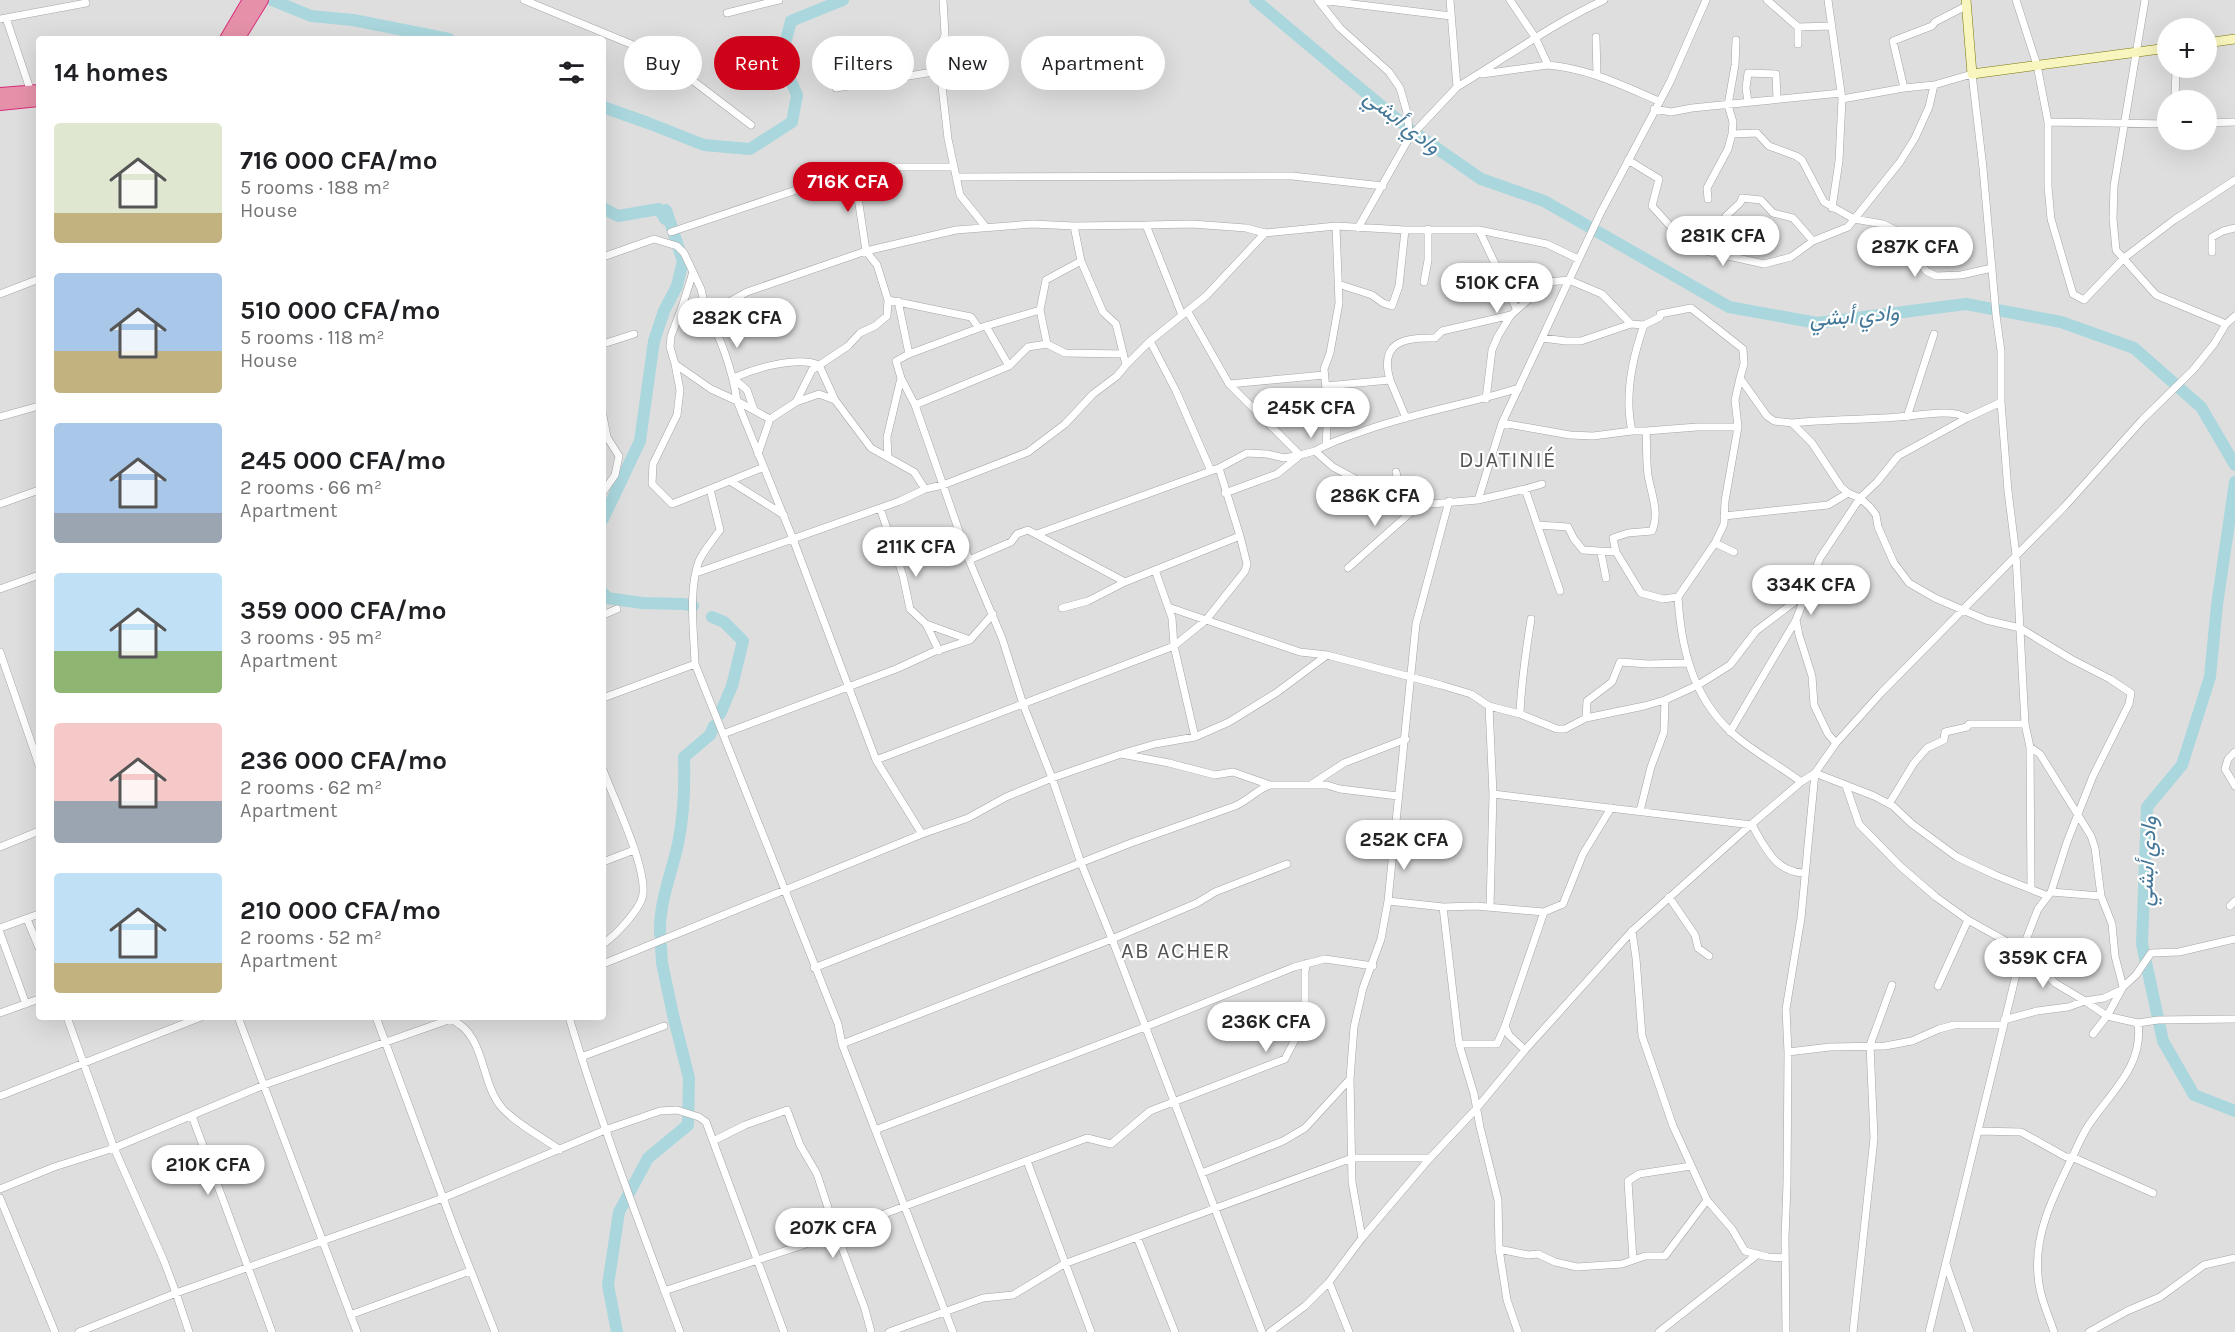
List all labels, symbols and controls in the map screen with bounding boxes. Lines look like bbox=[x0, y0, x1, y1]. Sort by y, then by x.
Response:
map controls bbox=[2157, 18, 2217, 150]
button: + bbox=[2157, 18, 2217, 78]
chip: Buy bbox=[624, 36, 702, 90]
chip: Rent bbox=[714, 36, 800, 90]
chip: Filters bbox=[812, 36, 914, 90]
chip: New bbox=[926, 36, 1009, 90]
chip: Apartment bbox=[1021, 36, 1165, 90]
icon: filters bbox=[555, 56, 588, 89]
text: 14 homes bbox=[54, 57, 168, 88]
water label: وادي أبشي bbox=[1356, 84, 1446, 163]
button: − bbox=[2157, 90, 2217, 150]
text: 716 000 CFA/mo bbox=[240, 145, 437, 176]
icon: home bbox=[102, 147, 174, 219]
pin: 716K CFA bbox=[786, 162, 910, 213]
text: 716K CFA bbox=[807, 170, 889, 193]
text: 5 rooms · 188 m² bbox=[240, 176, 390, 199]
text: House bbox=[240, 199, 297, 222]
pin: 281K CFA bbox=[1661, 216, 1785, 267]
text: 281K CFA bbox=[1680, 224, 1766, 247]
pin: 287K CFA bbox=[1853, 227, 1977, 278]
text: 287K CFA bbox=[1871, 235, 1959, 258]
pin: 510K CFA bbox=[1435, 263, 1559, 314]
text: 510K CFA bbox=[1455, 271, 1539, 294]
text: 510 000 CFA/mo bbox=[240, 295, 440, 326]
icon: home bbox=[102, 297, 174, 369]
pin: 282K CFA bbox=[675, 298, 799, 349]
water label: وادي أبشي bbox=[1808, 300, 1900, 336]
text: 282K CFA bbox=[692, 306, 782, 329]
text: 5 rooms · 118 m² bbox=[240, 326, 384, 349]
text: House bbox=[240, 349, 297, 372]
pin: 245K CFA bbox=[1249, 388, 1373, 439]
text: 245K CFA bbox=[1267, 396, 1355, 419]
text: 245 000 CFA/mo bbox=[240, 445, 446, 476]
district label: DJATINIÉ bbox=[1459, 446, 1557, 473]
icon: home bbox=[102, 447, 174, 519]
text: 2 rooms · 66 m² bbox=[240, 476, 382, 499]
pin: 286K CFA bbox=[1313, 476, 1437, 527]
text: 286K CFA bbox=[1330, 484, 1420, 507]
text: Apartment bbox=[240, 499, 338, 522]
pin: 211K CFA bbox=[854, 527, 978, 578]
text: 211K CFA bbox=[876, 535, 956, 558]
pin: 334K CFA bbox=[1749, 565, 1873, 616]
text: 334K CFA bbox=[1766, 573, 1856, 596]
text: 359 000 CFA/mo bbox=[240, 595, 447, 626]
icon: home bbox=[102, 597, 174, 669]
text: 3 rooms · 95 m² bbox=[240, 626, 382, 649]
text: Apartment bbox=[240, 649, 338, 672]
text: 236 000 CFA/mo bbox=[240, 745, 447, 776]
icon: home bbox=[102, 747, 174, 819]
text: 2 rooms · 62 m² bbox=[240, 776, 382, 799]
text: Apartment bbox=[240, 799, 338, 822]
water label: وادي أبشي bbox=[2132, 815, 2166, 907]
pin: 252K CFA bbox=[1342, 820, 1466, 871]
text: 252K CFA bbox=[1360, 828, 1448, 851]
text: 210 000 CFA/mo bbox=[240, 895, 441, 926]
icon: home bbox=[102, 897, 174, 969]
text: 2 rooms · 52 m² bbox=[240, 926, 382, 949]
district label: AB ACHER bbox=[1121, 938, 1231, 964]
pin: 359K CFA bbox=[1981, 938, 2105, 989]
text: 359K CFA bbox=[1998, 946, 2088, 969]
text: Apartment bbox=[240, 949, 338, 972]
pin: 236K CFA bbox=[1204, 1002, 1328, 1053]
text: 236K CFA bbox=[1221, 1010, 1311, 1033]
pin: 210K CFA bbox=[146, 1145, 270, 1196]
text: 210K CFA bbox=[166, 1153, 250, 1176]
pin: 207K CFA bbox=[771, 1208, 895, 1259]
text: 207K CFA bbox=[789, 1216, 877, 1239]

